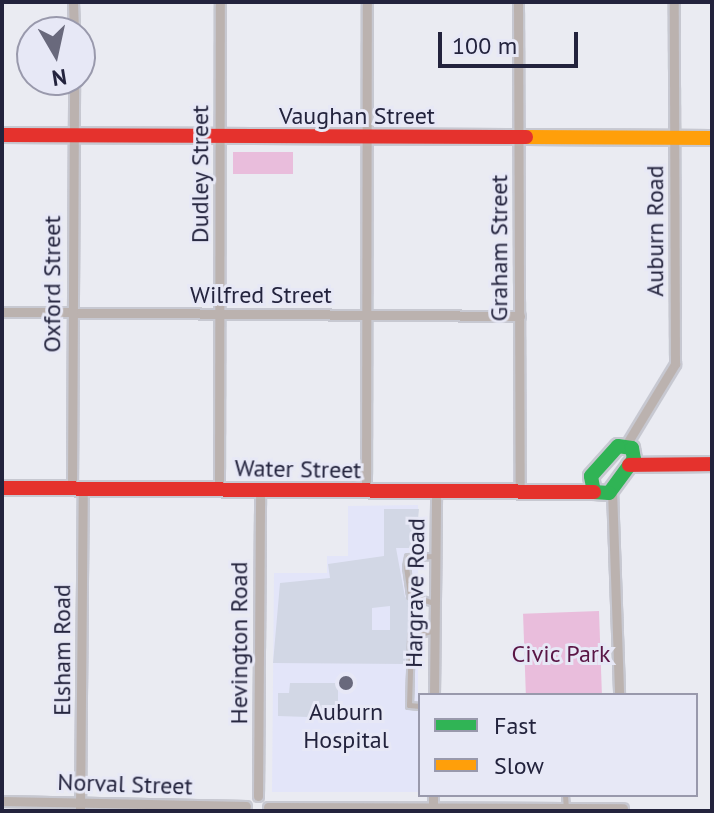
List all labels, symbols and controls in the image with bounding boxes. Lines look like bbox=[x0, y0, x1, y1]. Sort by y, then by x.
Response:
north arrow bbox=[16, 16, 96, 96]
scale bar bbox=[442, 16, 582, 66]
text: 100 m bbox=[452, 30, 517, 61]
text: N bbox=[50, 63, 69, 93]
street label: Vaughan Street bbox=[279, 102, 435, 130]
street label: Dudley Street bbox=[186, 104, 214, 244]
street label: Auburn Road bbox=[641, 165, 669, 297]
street label: Graham Street bbox=[485, 175, 513, 321]
street label: Oxford Street bbox=[38, 215, 66, 353]
street label: Wilfred Street bbox=[190, 281, 332, 309]
street label: Water Street bbox=[234, 453, 362, 485]
street label: Hargrave Road bbox=[399, 518, 431, 668]
street label: Hevington Road bbox=[225, 562, 253, 724]
street label: Elsham Road bbox=[48, 584, 76, 716]
park label: Civic Park bbox=[511, 640, 611, 668]
marker: Auburn Hospital bbox=[335, 672, 357, 694]
legend bbox=[418, 693, 698, 797]
place label: Auburn Hospital bbox=[303, 698, 389, 754]
text: Fast bbox=[494, 710, 537, 741]
text: Slow bbox=[494, 750, 544, 781]
street label: Norval Street bbox=[57, 767, 193, 801]

